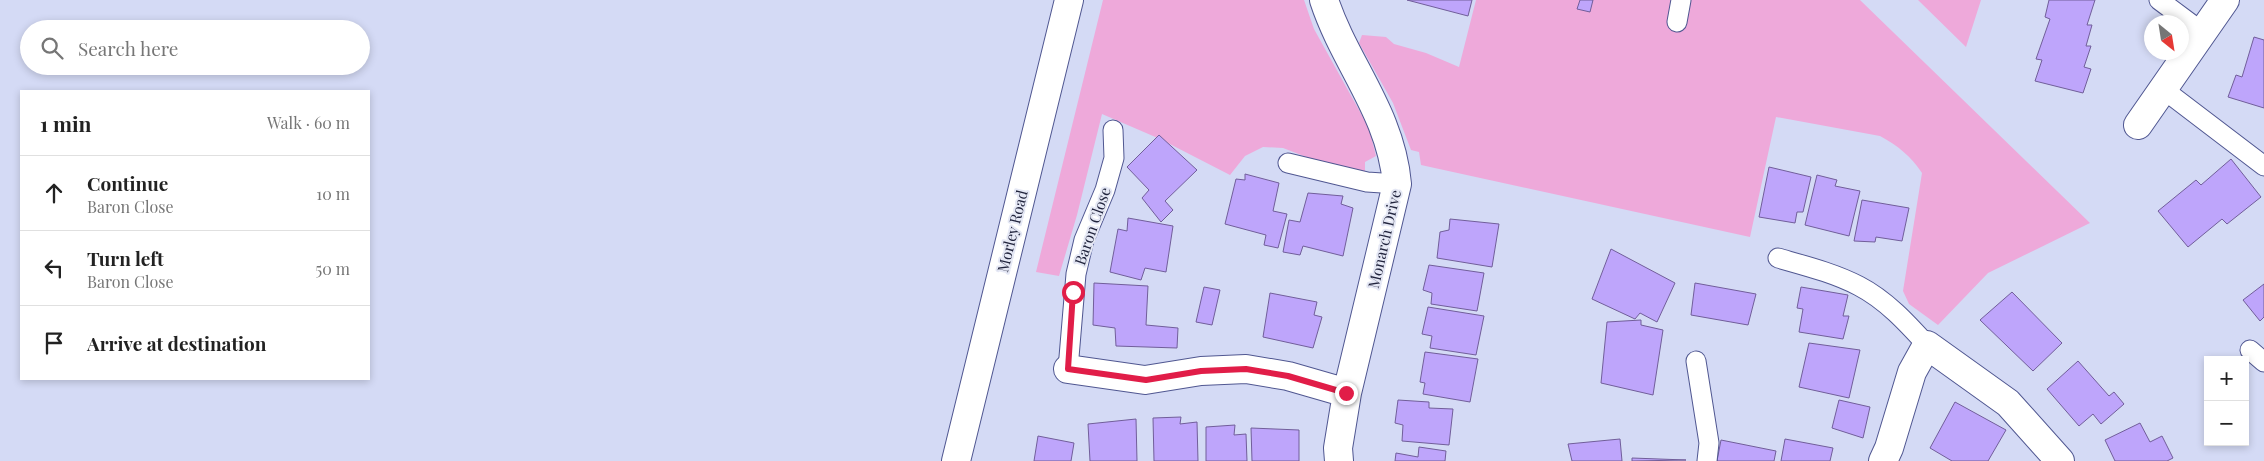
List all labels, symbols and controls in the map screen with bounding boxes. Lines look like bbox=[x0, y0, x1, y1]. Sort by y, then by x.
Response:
north arrow bbox=[2144, 15, 2189, 60]
search box bbox=[20, 20, 370, 75]
icon: search bbox=[38, 34, 66, 62]
text: Search here bbox=[78, 35, 178, 61]
text: 1 min bbox=[40, 109, 91, 137]
text: Walk · 60 m bbox=[267, 112, 350, 133]
text: Continue bbox=[87, 170, 168, 196]
icon: ahead bbox=[40, 179, 68, 207]
text: 10 m bbox=[316, 183, 350, 204]
street label: Baron Close bbox=[1069, 184, 1115, 268]
street label: Morley Road bbox=[992, 188, 1032, 274]
street label: Monarch Drive bbox=[1363, 188, 1405, 290]
text: Baron Close bbox=[87, 196, 173, 217]
text: Turn left bbox=[87, 245, 164, 271]
icon: left bbox=[40, 254, 68, 282]
text: 50 m bbox=[316, 258, 350, 279]
text: Baron Close bbox=[87, 271, 173, 292]
route start bbox=[1062, 281, 1085, 304]
icon: arrive bbox=[40, 329, 68, 357]
text: Arrive at destination bbox=[87, 330, 267, 356]
map controls bbox=[2204, 356, 2249, 446]
button: + bbox=[2204, 356, 2249, 401]
route end bbox=[1335, 382, 1358, 405]
button: − bbox=[2204, 401, 2249, 446]

